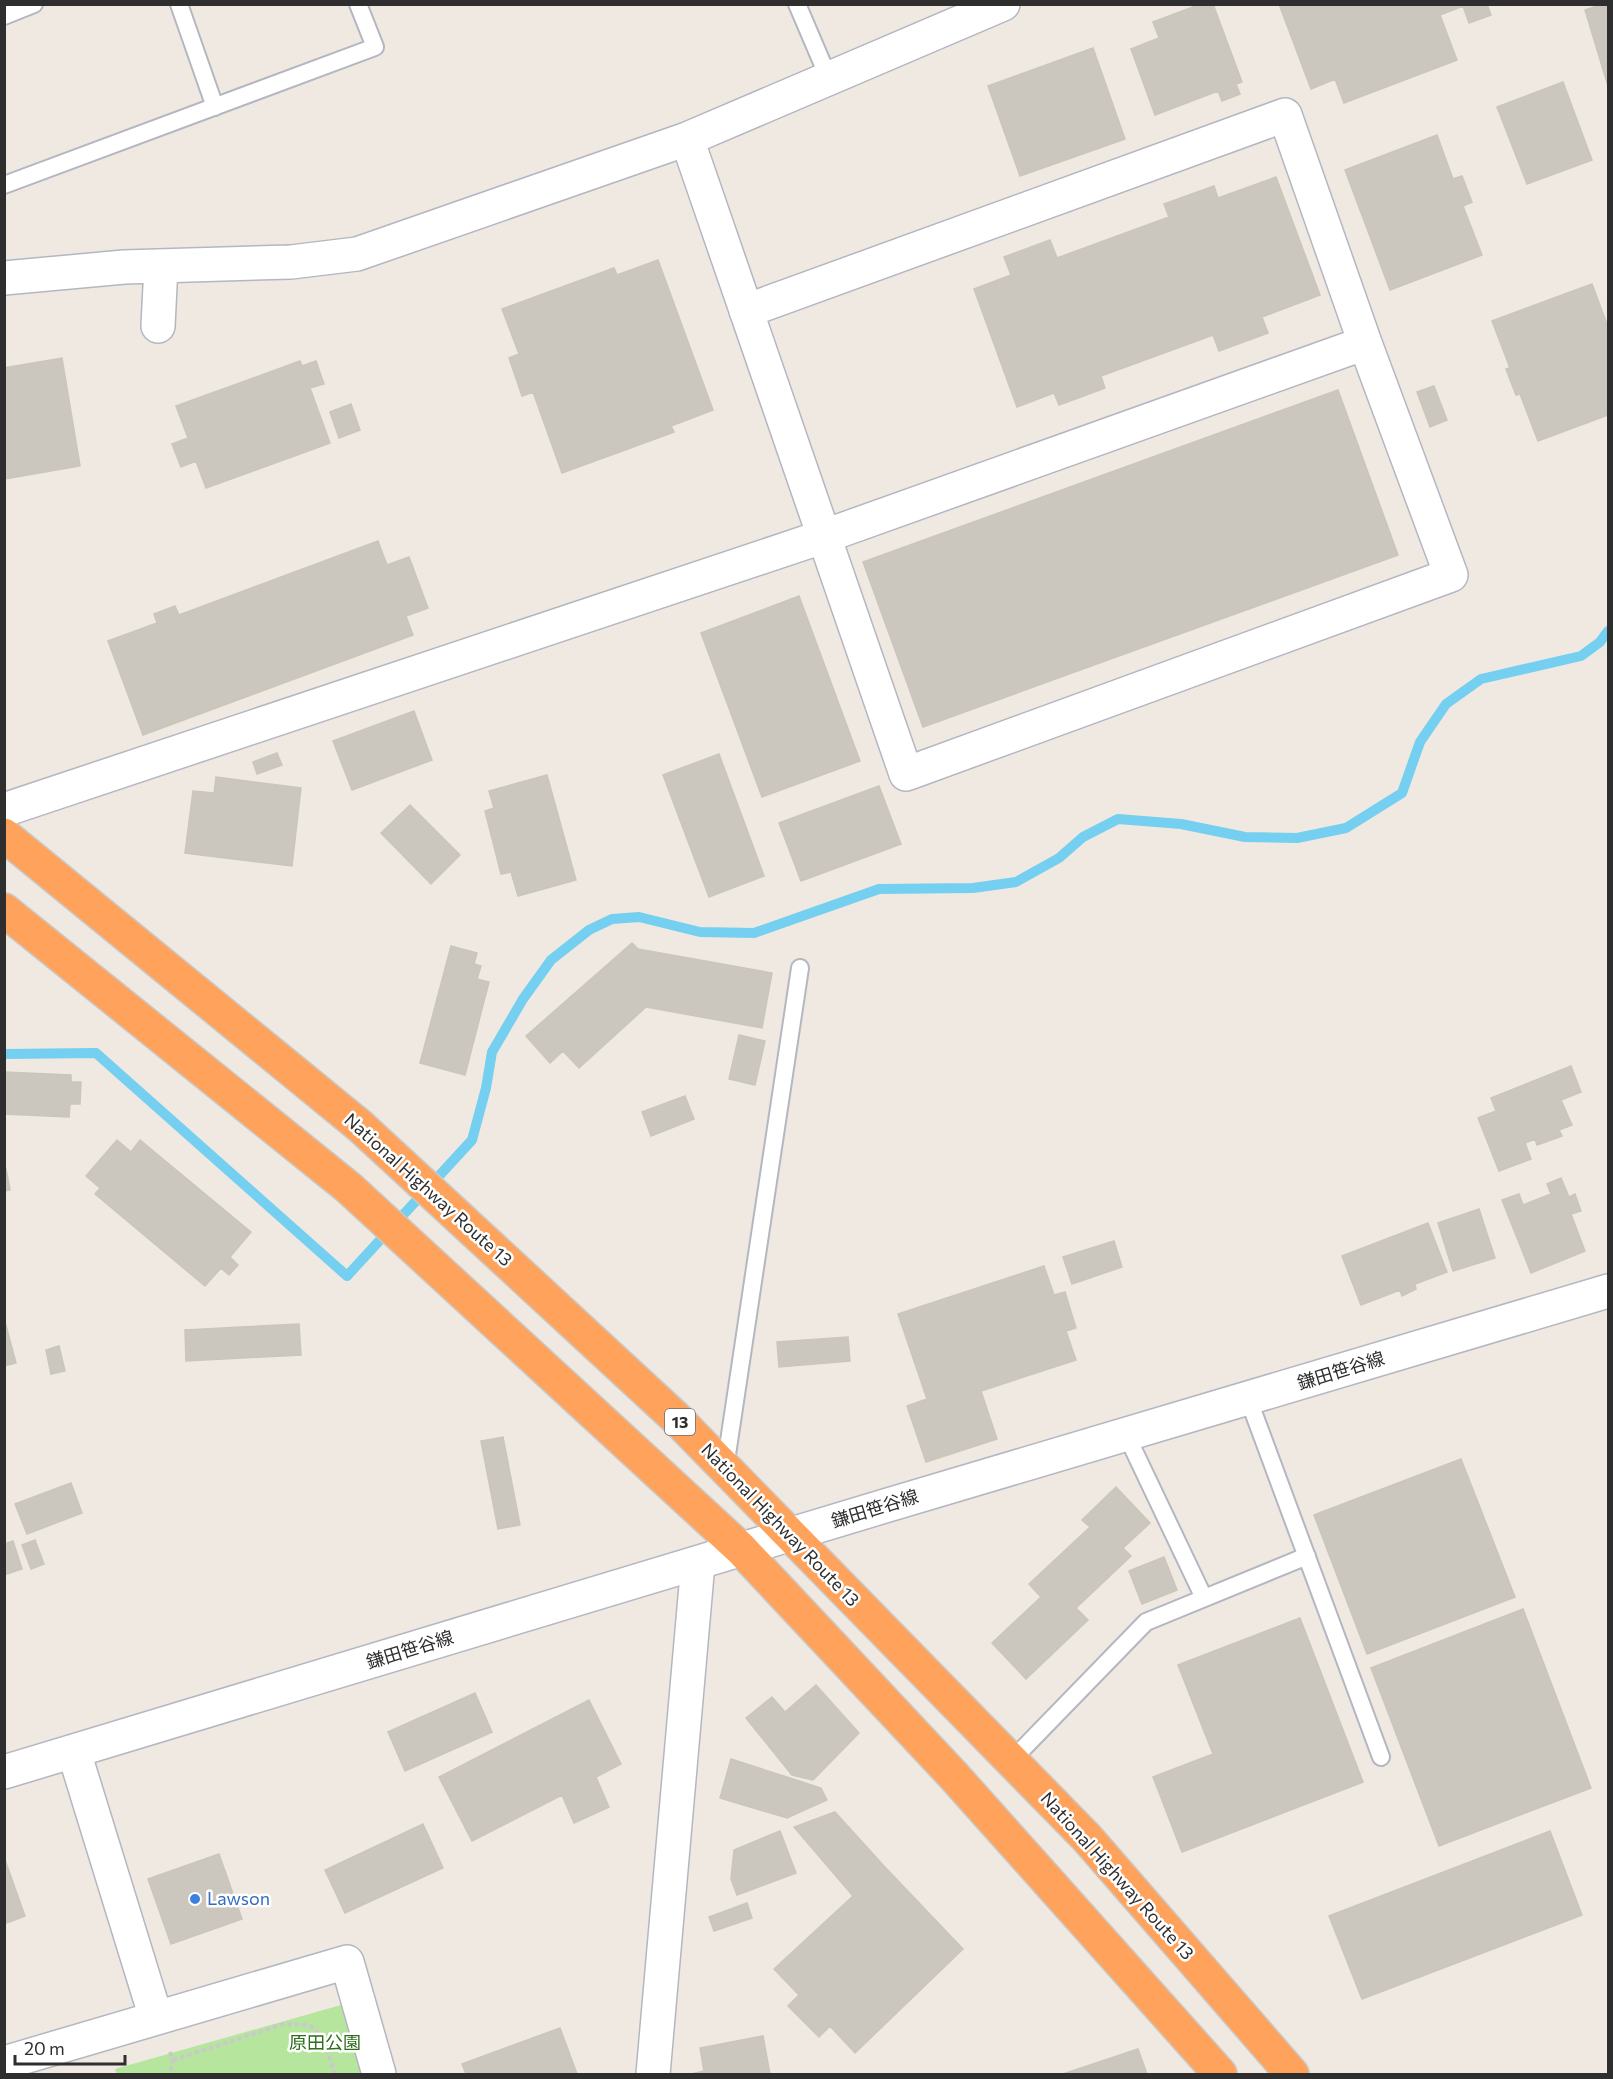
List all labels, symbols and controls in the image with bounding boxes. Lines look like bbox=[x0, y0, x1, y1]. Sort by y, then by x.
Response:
street label: National Highway Route 13 bbox=[340, 1108, 517, 1270]
street label: 鎌田笹谷線 bbox=[1294, 1346, 1387, 1394]
road number: 13 bbox=[665, 1409, 695, 1435]
street label: National Highway Route 13 bbox=[697, 1438, 864, 1610]
street label: 鎌田笹谷線 bbox=[828, 1484, 921, 1532]
street label: 鎌田笹谷線 bbox=[363, 1625, 456, 1673]
street label: National Highway Route 13 bbox=[1037, 1787, 1199, 1964]
place label: Lawson bbox=[207, 1887, 270, 1909]
marker: Lawson bbox=[188, 1892, 202, 1906]
scale bar bbox=[15, 2028, 124, 2066]
park label: 原田公園 bbox=[289, 2031, 361, 2053]
text: 20 m bbox=[24, 2037, 65, 2059]

